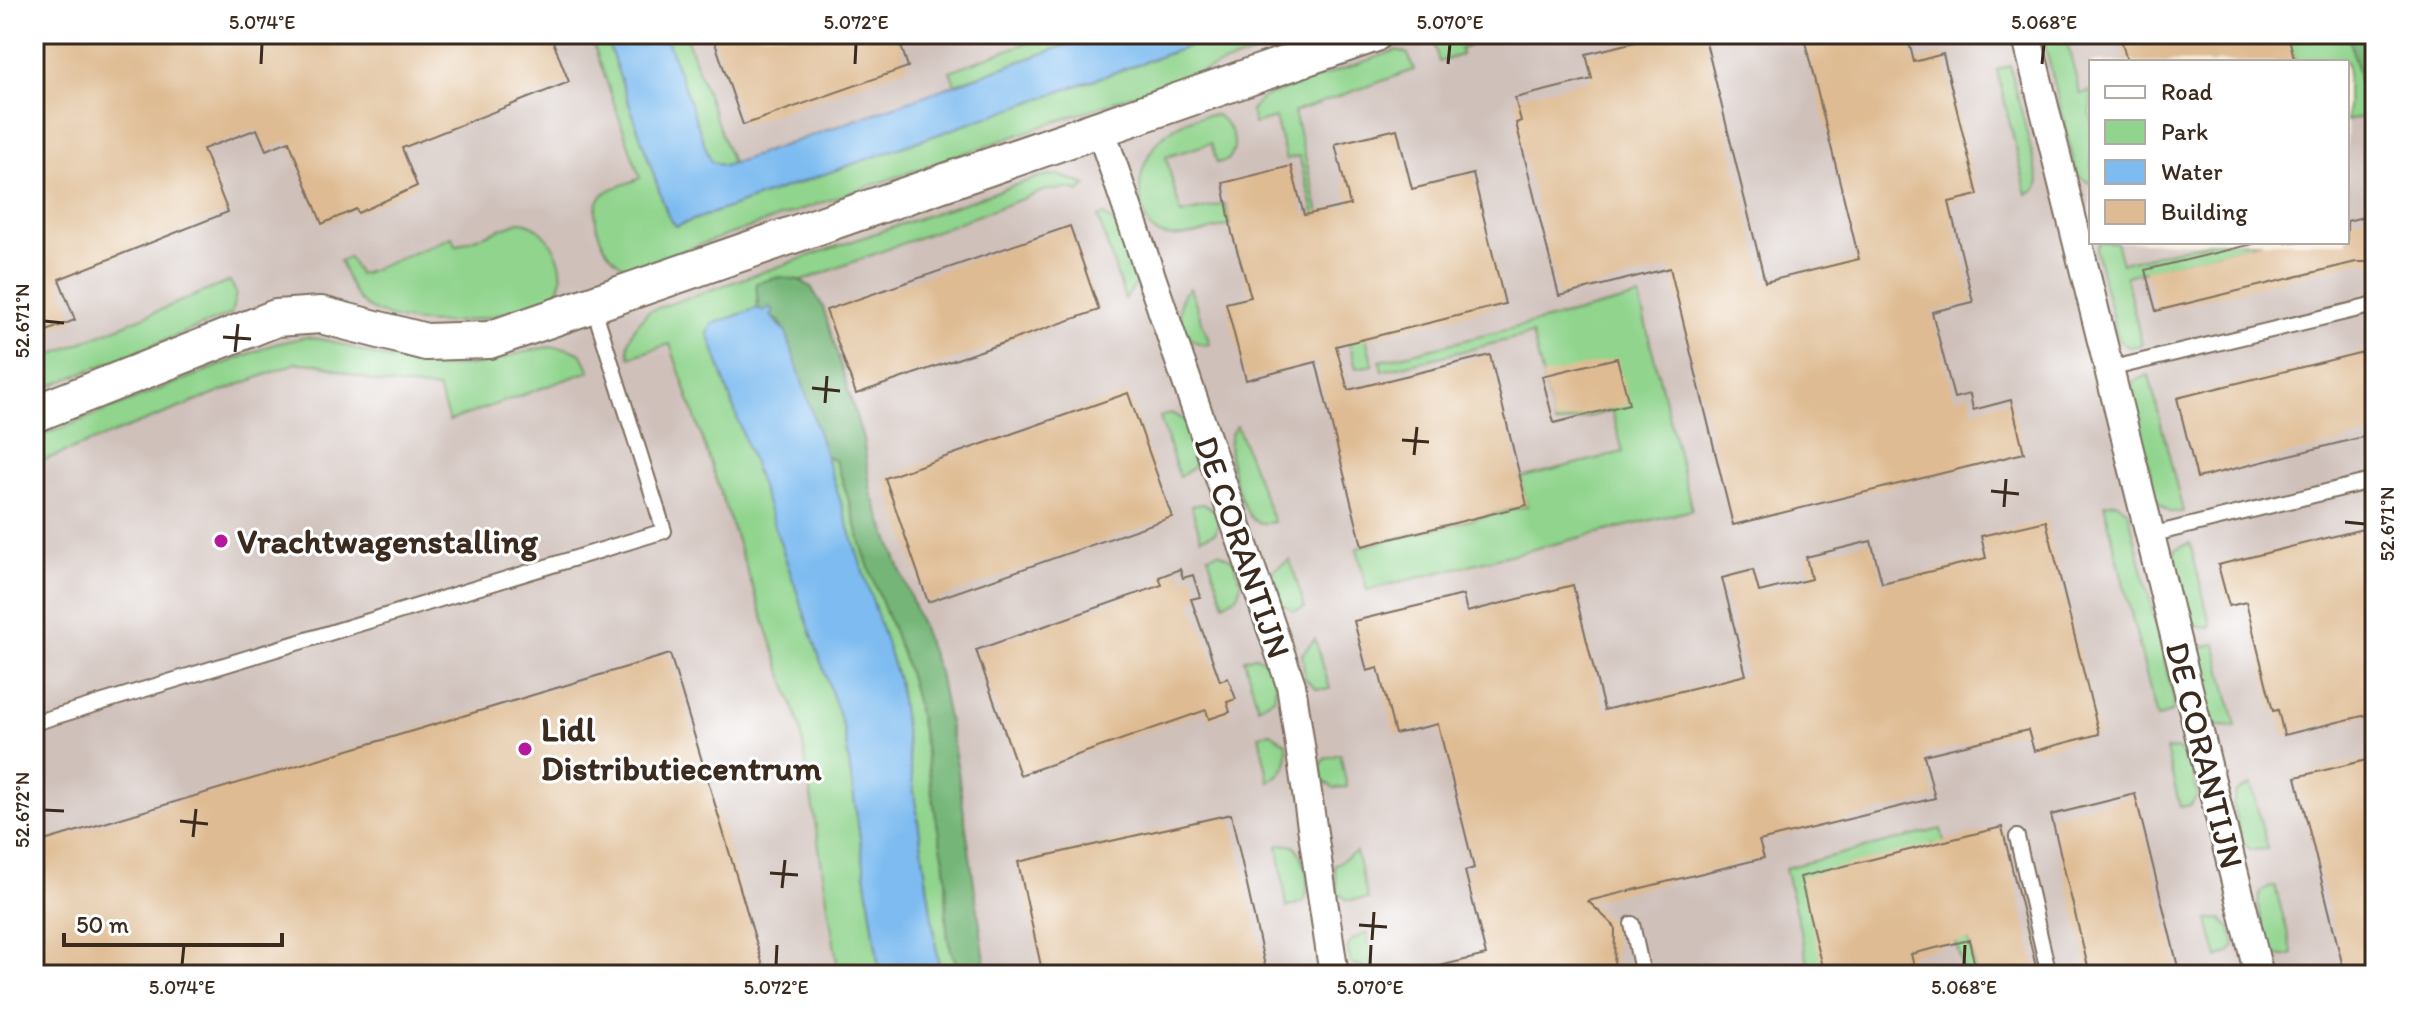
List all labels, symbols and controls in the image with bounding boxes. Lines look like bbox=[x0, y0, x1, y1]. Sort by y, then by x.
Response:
text: 5.074°E bbox=[229, 10, 295, 34]
text: 5.072°E bbox=[823, 10, 889, 34]
text: 5.070°E bbox=[1417, 10, 1483, 34]
text: 5.068°E bbox=[2011, 10, 2077, 34]
legend bbox=[2089, 60, 2349, 244]
text: Road bbox=[2161, 77, 2213, 106]
text: Park bbox=[2161, 117, 2208, 146]
text: Water bbox=[2161, 157, 2223, 186]
text: Building bbox=[2161, 197, 2248, 226]
text: 52.671°N bbox=[10, 283, 34, 359]
street label: DE CORANTIJN bbox=[1185, 431, 1300, 664]
text: 52.671°N bbox=[2375, 486, 2399, 562]
place label: Vrachtwagenstalling bbox=[237, 521, 538, 562]
marker: Vrachtwagenstalling bbox=[212, 532, 230, 550]
street label: DE CORANTIJN bbox=[2157, 637, 2253, 873]
place label: Lidl Distributiecentrum bbox=[541, 709, 822, 789]
marker: Lidl Distributiecentrum bbox=[516, 740, 534, 758]
text: 52.672°N bbox=[10, 772, 34, 848]
scale bar bbox=[64, 897, 282, 947]
text: 50 m bbox=[76, 910, 129, 939]
text: 5.074°E bbox=[149, 975, 215, 999]
text: 5.072°E bbox=[743, 975, 809, 999]
text: 5.070°E bbox=[1337, 975, 1403, 999]
text: 5.068°E bbox=[1931, 975, 1997, 999]

